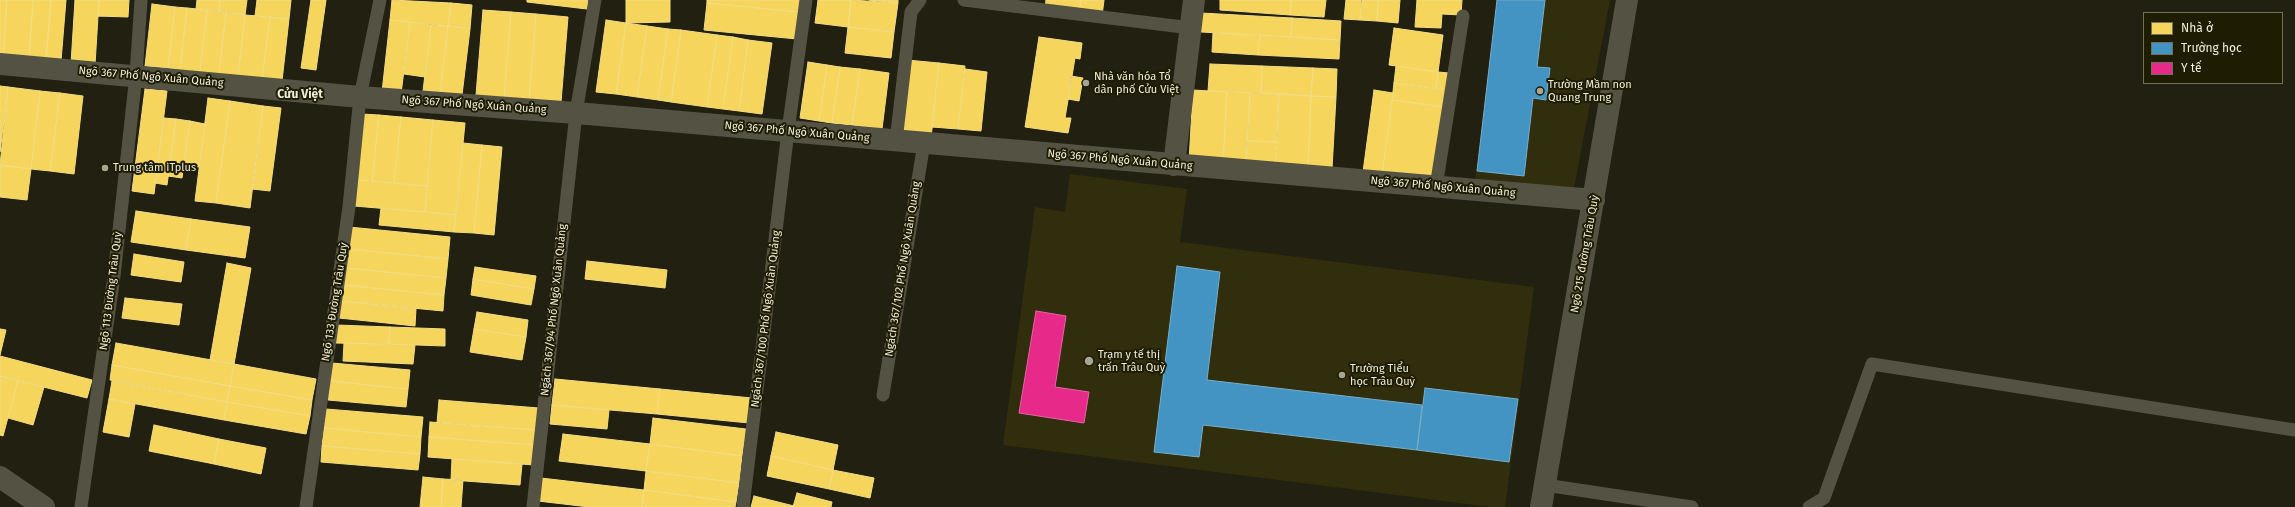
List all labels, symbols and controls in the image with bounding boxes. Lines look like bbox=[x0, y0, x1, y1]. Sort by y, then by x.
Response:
legend bbox=[2143, 12, 2283, 84]
text: Nhà ở bbox=[2181, 21, 2213, 35]
text: Trường học bbox=[2181, 41, 2242, 55]
text: Y tế bbox=[2181, 61, 2201, 75]
street label: Ngõ 367 Phố Ngô Xuân Quảng bbox=[78, 64, 224, 90]
place label: Nhà văn hóa Tổ dân phố Cửu Việt bbox=[1094, 70, 1179, 96]
marker: Nhà văn hóa Tổ dân phố Cửu Việt bbox=[1081, 78, 1091, 88]
place label: Trường Mầm non Quang Trung bbox=[1548, 78, 1632, 104]
marker: Trường Mầm non Quang Trung bbox=[1535, 86, 1545, 96]
district label: Cửu Việt bbox=[277, 88, 323, 102]
street label: Ngõ 367 Phố Ngô Xuân Quảng bbox=[401, 93, 547, 117]
street label: Ngõ 367 Phố Ngô Xuân Quảng bbox=[724, 119, 870, 145]
street label: Ngõ 367 Phố Ngô Xuân Quảng bbox=[1047, 147, 1193, 173]
place label: Trung tâm iTplus bbox=[113, 161, 196, 175]
marker: Trung tâm iTplus bbox=[100, 163, 110, 173]
street label: Ngõ 367 Phố Ngô Xuân Quảng bbox=[1370, 174, 1516, 200]
street label: Ngách 367/102 Phố Ngô Xuân Quảng bbox=[883, 180, 923, 358]
street label: Ngõ 215 đường Trâu Quỳ bbox=[1568, 194, 1602, 314]
street label: Ngách 367/94 Phố Ngô Xuân Quảng bbox=[538, 223, 570, 397]
street label: Ngách 367/100 Phố Ngô Xuân Quảng bbox=[749, 230, 783, 408]
street label: Ngõ 113 Đường Trâu Quỳ bbox=[97, 231, 125, 351]
street label: Ngõ 133 Đường Trâu Quỳ bbox=[319, 242, 351, 362]
place label: Trạm y tế thị trấn Trâu Quỳ bbox=[1098, 348, 1165, 374]
marker: Trạm y tế thị trấn Trâu Quỳ bbox=[1083, 355, 1095, 367]
place label: Trường Tiểu học Trâu Quỳ bbox=[1350, 362, 1415, 388]
marker: Trường Tiểu học Trâu Quỳ bbox=[1337, 370, 1347, 380]

